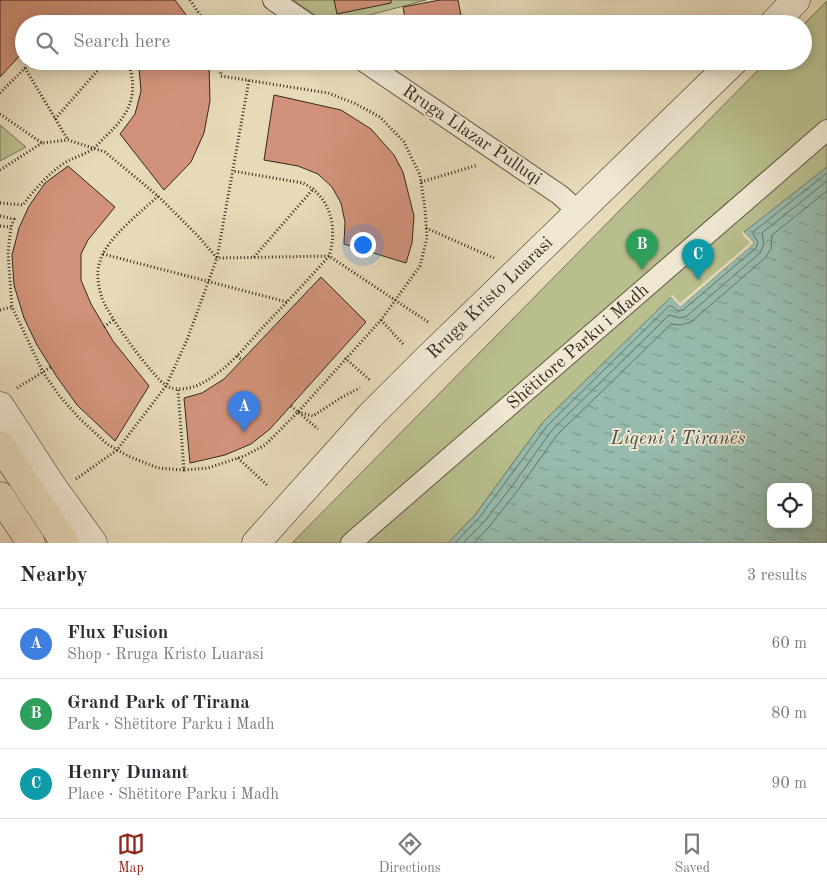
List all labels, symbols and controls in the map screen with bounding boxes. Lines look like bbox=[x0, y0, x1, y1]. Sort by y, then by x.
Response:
search box bbox=[15, 15, 812, 70]
icon: search bbox=[33, 29, 61, 57]
text: Search here bbox=[73, 33, 170, 52]
street label: Rruga Llazar Pulluqi bbox=[399, 82, 545, 188]
pin: B bbox=[626, 229, 658, 270]
your location bbox=[350, 232, 376, 258]
street label: Rruga Kristo Luarasi bbox=[424, 233, 556, 362]
pin: C bbox=[682, 239, 714, 280]
street label: Shëtitore Parku i Madh bbox=[504, 281, 652, 413]
pin: A bbox=[228, 391, 260, 432]
water label: Liqeni i Tiranës bbox=[610, 430, 745, 449]
map controls bbox=[767, 483, 812, 528]
button: locate bbox=[767, 483, 812, 528]
text: Nearby bbox=[20, 565, 88, 586]
text: 3 results bbox=[747, 568, 807, 584]
text: Flux Fusion bbox=[67, 624, 168, 643]
text: A bbox=[30, 636, 42, 652]
text: 60 m bbox=[771, 636, 807, 652]
text: Shop · Rruga Kristo Luarasi bbox=[67, 647, 264, 663]
text: Grand Park of Tirana bbox=[67, 694, 250, 713]
text: B bbox=[30, 706, 42, 722]
text: 80 m bbox=[771, 706, 807, 722]
text: Park · Shëtitore Parku i Madh bbox=[67, 717, 274, 733]
text: Henry Dunant bbox=[67, 764, 189, 783]
text: C bbox=[31, 776, 41, 792]
text: 90 m bbox=[771, 776, 807, 792]
text: Place · Shëtitore Parku i Madh bbox=[67, 787, 279, 803]
tab: Map bbox=[117, 830, 145, 877]
tab: Directions bbox=[379, 830, 441, 877]
tab: Saved bbox=[674, 830, 710, 877]

